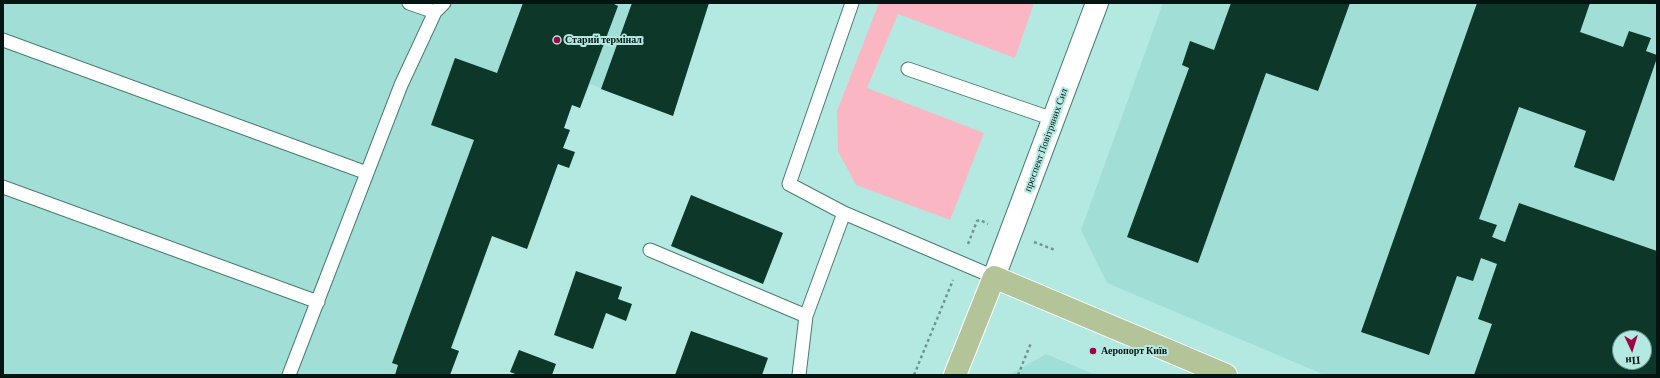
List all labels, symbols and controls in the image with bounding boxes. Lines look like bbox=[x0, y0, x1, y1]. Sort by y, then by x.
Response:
place label: Старий термінал bbox=[565, 34, 642, 46]
marker: Старий термінал bbox=[552, 35, 562, 45]
street label: проспект Повітряних Сил bbox=[1022, 87, 1070, 193]
north arrow bbox=[1612, 330, 1652, 370]
place label: Аеропорт Київ bbox=[1101, 345, 1167, 357]
marker: Аеропорт Київ bbox=[1088, 346, 1098, 356]
text: Пн bbox=[1625, 354, 1641, 367]

